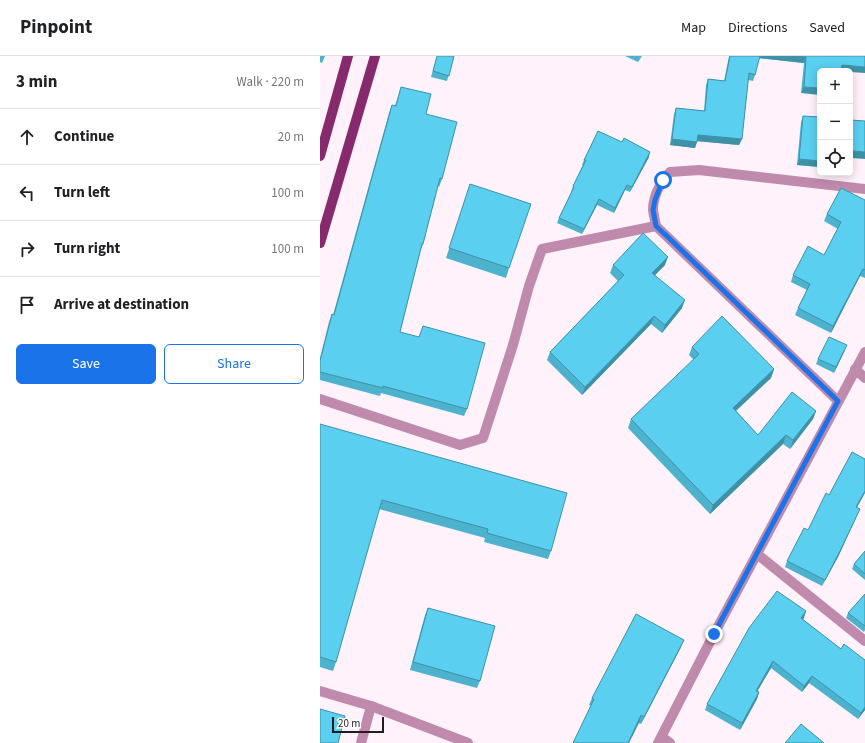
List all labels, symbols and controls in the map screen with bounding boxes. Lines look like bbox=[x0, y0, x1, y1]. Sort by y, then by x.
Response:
text: Pinpoint bbox=[20, 14, 92, 41]
text: Map bbox=[681, 18, 706, 38]
text: Directions bbox=[728, 18, 787, 38]
text: Saved bbox=[809, 18, 845, 38]
map controls bbox=[817, 68, 853, 176]
button: + bbox=[817, 68, 853, 104]
text: 3 min bbox=[16, 70, 57, 94]
text: Walk · 220 m bbox=[236, 73, 304, 91]
button: − bbox=[817, 104, 853, 140]
icon: ahead bbox=[16, 126, 38, 148]
text: Continue bbox=[54, 126, 114, 147]
text: 20 m bbox=[278, 128, 304, 146]
button: locate bbox=[817, 140, 853, 176]
route start bbox=[654, 171, 672, 189]
icon: left bbox=[16, 182, 38, 204]
text: Turn left bbox=[54, 182, 110, 203]
text: 100 m bbox=[271, 184, 304, 202]
icon: right bbox=[16, 238, 38, 260]
text: Turn right bbox=[54, 238, 120, 259]
text: 100 m bbox=[271, 240, 304, 258]
icon: arrive bbox=[16, 294, 38, 316]
text: Arrive at destination bbox=[54, 294, 189, 315]
button: Save bbox=[16, 344, 156, 384]
button: Share bbox=[164, 344, 304, 384]
route end bbox=[705, 625, 723, 643]
scale bar bbox=[332, 715, 384, 734]
text: 20 m bbox=[338, 716, 360, 731]

